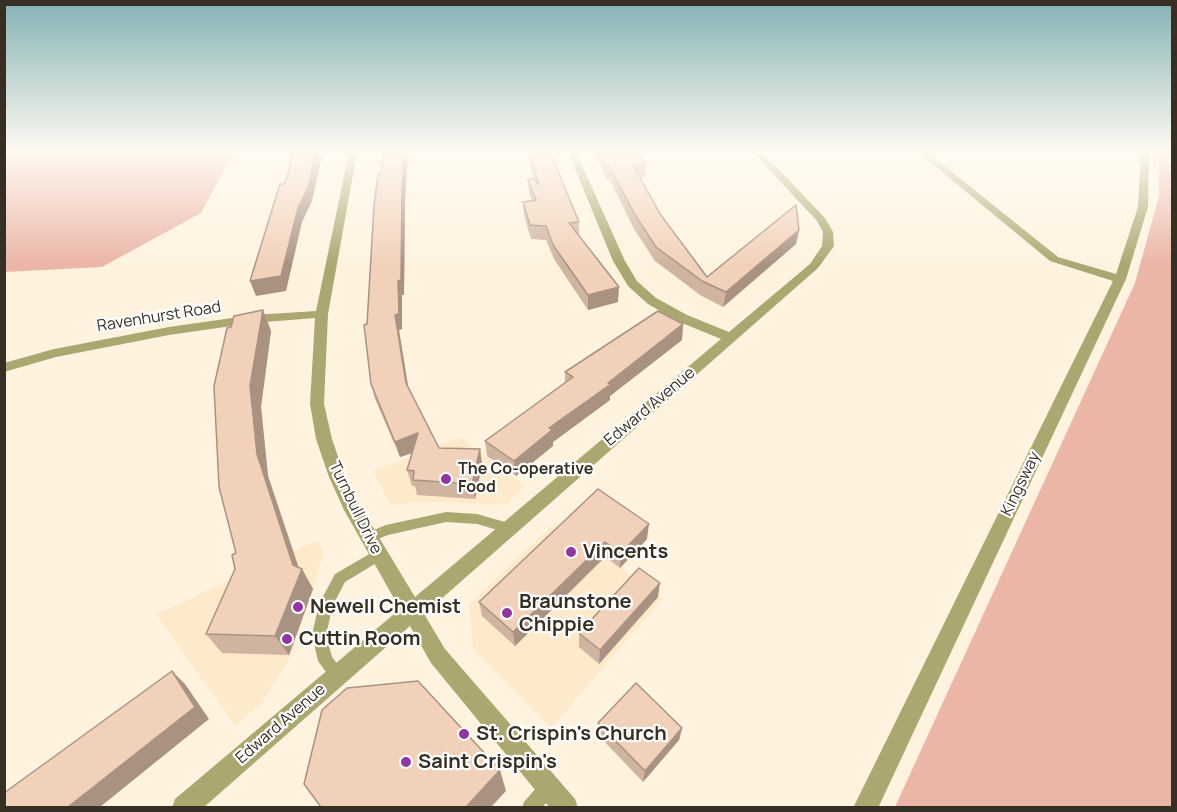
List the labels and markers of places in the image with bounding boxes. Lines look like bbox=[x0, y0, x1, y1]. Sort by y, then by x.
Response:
place label: The Co-operative Food bbox=[458, 460, 593, 498]
marker: The Co-operative Food bbox=[439, 472, 453, 486]
place label: Vincents bbox=[583, 540, 668, 564]
marker: Vincents bbox=[564, 545, 578, 559]
place label: Braunstone Chippie bbox=[519, 590, 632, 637]
place label: Newell Chemist bbox=[310, 595, 461, 619]
marker: Newell Chemist bbox=[291, 600, 305, 614]
marker: Braunstone Chippie bbox=[500, 606, 514, 620]
place label: Cuttin Room bbox=[299, 627, 420, 651]
marker: Cuttin Room bbox=[280, 632, 294, 646]
place label: St. Crispin's Church bbox=[476, 722, 667, 746]
marker: St. Crispin's Church bbox=[457, 727, 471, 741]
place label: Saint Crispin's bbox=[418, 750, 557, 774]
marker: Saint Crispin's bbox=[399, 755, 413, 769]

